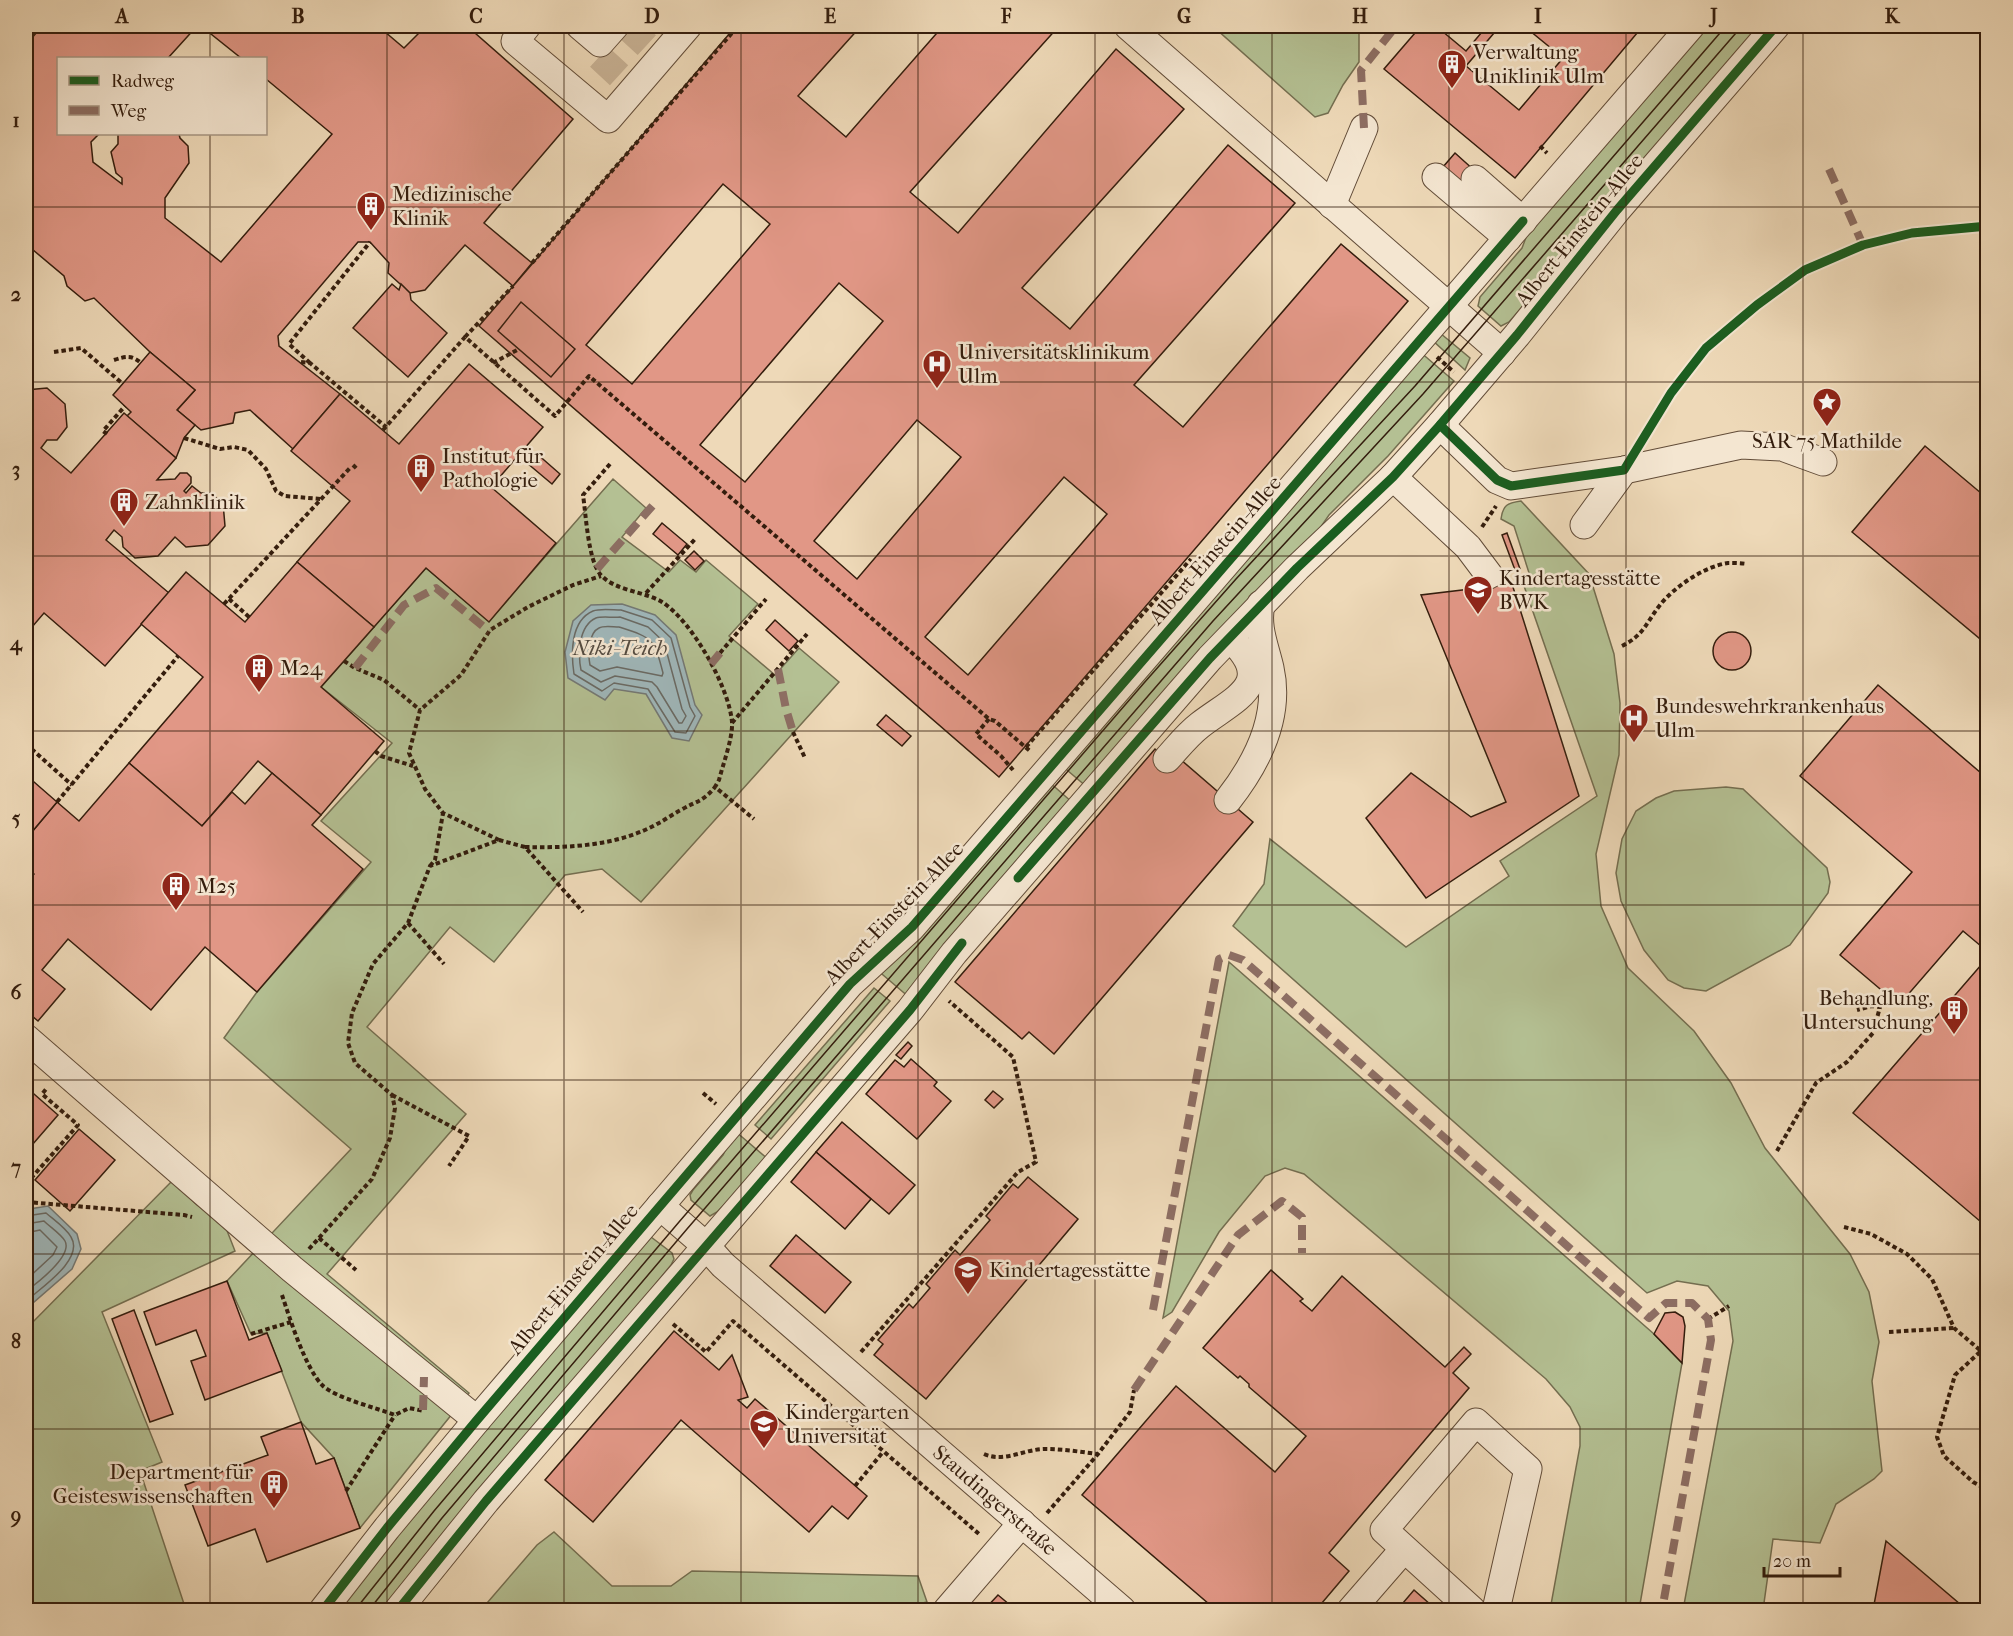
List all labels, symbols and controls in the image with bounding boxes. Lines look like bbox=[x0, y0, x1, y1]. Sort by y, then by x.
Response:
text: A bbox=[114, 5, 130, 28]
text: B bbox=[291, 5, 305, 28]
text: C bbox=[469, 5, 483, 28]
text: D bbox=[644, 5, 660, 28]
text: E bbox=[824, 5, 836, 28]
text: F bbox=[1000, 5, 1012, 28]
text: G bbox=[1177, 5, 1191, 28]
text: H bbox=[1352, 5, 1368, 28]
text: I bbox=[1534, 5, 1542, 28]
text: J bbox=[1708, 5, 1718, 28]
text: K bbox=[1885, 5, 1901, 28]
place label: Verwaltung Uniklinik Ulm bbox=[1472, 40, 1604, 88]
building icon: Verwaltung Uniklinik Ulm bbox=[1436, 48, 1468, 90]
legend bbox=[57, 57, 267, 135]
text: Radweg bbox=[111, 71, 174, 92]
text: Weg bbox=[110, 101, 146, 122]
text: 1 bbox=[12, 109, 20, 132]
street label: Albert-Einstein-Allee bbox=[1510, 149, 1648, 312]
place label: Medizinische Klinik bbox=[392, 182, 512, 230]
building icon: Medizinische Klinik bbox=[355, 190, 387, 232]
text: 2 bbox=[11, 283, 21, 306]
place label: Universitätsklinikum Ulm bbox=[958, 340, 1150, 388]
hospital icon: Universitätsklinikum Ulm bbox=[921, 348, 953, 390]
place icon: SAR 75 Mathilde bbox=[1811, 386, 1843, 428]
place label: SAR 75 Mathilde bbox=[1752, 429, 1902, 453]
place label: Institut für Pathologie bbox=[442, 444, 543, 492]
building icon: Institut für Pathologie bbox=[405, 452, 437, 494]
text: 3 bbox=[12, 458, 20, 481]
street label: Albert-Einstein-Allee bbox=[1143, 471, 1286, 630]
building icon: Zahnklinik bbox=[108, 486, 140, 528]
place label: Zahnklinik bbox=[145, 490, 245, 514]
place label: Kindertagesstätte BWK bbox=[1499, 566, 1660, 614]
school or university icon: Kindertagesstätte BWK bbox=[1462, 574, 1494, 616]
text: 4 bbox=[9, 632, 23, 656]
water label: Niki-Teich bbox=[572, 635, 667, 661]
building icon: M24 bbox=[243, 652, 275, 694]
place label: M24 bbox=[280, 656, 323, 680]
place label: Bundeswehrkrankenhaus Ulm bbox=[1655, 694, 1884, 742]
hospital icon: Bundeswehrkrankenhaus Ulm bbox=[1618, 702, 1650, 744]
text: 5 bbox=[12, 807, 21, 830]
street label: Albert-Einstein-Allee bbox=[819, 837, 968, 990]
building icon: M25 bbox=[160, 870, 192, 912]
place label: M25 bbox=[197, 874, 236, 898]
text: 6 bbox=[11, 981, 23, 1004]
place label: Behandlung, Untersuchung bbox=[1802, 986, 1934, 1034]
building icon: Behandlung, Untersuchung bbox=[1938, 994, 1970, 1036]
text: 7 bbox=[10, 1156, 21, 1179]
street label: Albert-Einstein-Allee bbox=[502, 1199, 643, 1360]
school or university icon: Kindertagesstätte bbox=[952, 1254, 984, 1296]
place label: Kindertagesstätte bbox=[989, 1258, 1150, 1282]
text: 8 bbox=[11, 1330, 21, 1353]
place label: Kindergarten Universität bbox=[785, 1400, 909, 1448]
school or university icon: Kindergarten Universität bbox=[748, 1408, 780, 1450]
street label: Staudingerstraße bbox=[928, 1440, 1062, 1560]
place label: Department für Geisteswissenschaften bbox=[53, 1460, 253, 1508]
building icon: Department für Geisteswissenschaften bbox=[258, 1468, 290, 1510]
text: 9 bbox=[10, 1505, 21, 1528]
scale bar bbox=[1764, 1540, 1840, 1578]
text: 20 m bbox=[1773, 1551, 1811, 1572]

